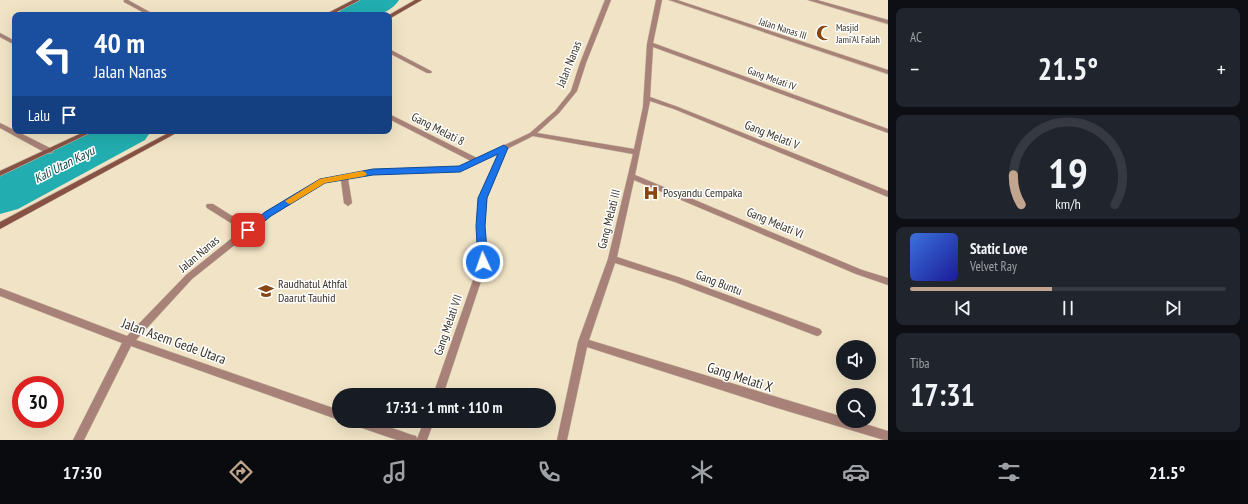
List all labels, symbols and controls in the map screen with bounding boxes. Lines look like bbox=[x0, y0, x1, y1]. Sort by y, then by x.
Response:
street label: Jalan Nanas III bbox=[756, 14, 808, 42]
place label: Masjid Jami'Al Falah bbox=[835, 21, 880, 46]
text: 40 m bbox=[94, 24, 145, 61]
mosque icon: Masjid Jami'Al Falah bbox=[815, 24, 833, 42]
icon: left bbox=[28, 28, 80, 80]
text: AC bbox=[910, 29, 922, 46]
street label: Jalan Nanas bbox=[552, 39, 585, 90]
text: 21.5° bbox=[1038, 49, 1098, 88]
text: − bbox=[910, 55, 919, 83]
text: + bbox=[1217, 55, 1226, 83]
text: Jalan Nanas bbox=[94, 60, 167, 83]
street label: Gang Melati IV bbox=[746, 64, 798, 93]
icon: arrive bbox=[58, 104, 80, 126]
text: Lalu bbox=[28, 106, 50, 125]
street label: Gang Melati 8 bbox=[409, 109, 467, 148]
street label: Gang Melati V bbox=[743, 117, 802, 152]
water label: Kali Utan Kayu bbox=[31, 141, 99, 187]
text: 19 bbox=[1048, 145, 1088, 198]
hospital icon: Posyandu Cempaka bbox=[642, 184, 660, 202]
place label: Posyandu Cempaka bbox=[663, 185, 742, 200]
street label: Gang Melati III bbox=[594, 188, 623, 250]
text: km/h bbox=[1055, 193, 1081, 212]
street label: Gang Melati VI bbox=[744, 204, 806, 241]
pin bbox=[231, 213, 265, 247]
icon: arrive bbox=[237, 219, 259, 241]
street label: Jalan Nanas bbox=[175, 232, 222, 276]
text: Static Love bbox=[970, 239, 1028, 258]
position arrow bbox=[462, 241, 504, 283]
text: Velvet Ray bbox=[970, 258, 1017, 275]
street label: Gang Buntu bbox=[694, 267, 744, 298]
place label: Raudhatul Athfal Daarut Tauhid bbox=[278, 276, 348, 305]
school or university icon: Raudhatul Athfal Daarut Tauhid bbox=[257, 282, 275, 300]
street label: Gang Melati VII bbox=[430, 293, 465, 357]
icon: previous bbox=[952, 297, 974, 319]
icon: pause bbox=[1057, 297, 1079, 319]
icon: next bbox=[1162, 297, 1184, 319]
street label: Jalan Asem Gede Utara bbox=[119, 313, 229, 368]
map controls bbox=[836, 340, 876, 428]
button: sound bbox=[836, 340, 876, 380]
text: Tiba bbox=[910, 355, 929, 372]
street label: Gang Melati X bbox=[705, 358, 775, 396]
text: 17:31 bbox=[910, 375, 975, 414]
speed limit sign: 30 bbox=[12, 376, 64, 428]
button: search bbox=[836, 388, 876, 428]
text: 17:31 · 1 mnt · 110 m bbox=[386, 398, 502, 417]
icon: directions bbox=[227, 458, 255, 486]
icon: music bbox=[381, 458, 409, 486]
icon: phone bbox=[535, 458, 563, 486]
icon: climate bbox=[688, 458, 716, 486]
icon: car bbox=[842, 458, 870, 486]
icon: filters bbox=[995, 458, 1023, 486]
text: 17:30 bbox=[63, 461, 102, 484]
text: 21.5° bbox=[1149, 461, 1185, 484]

